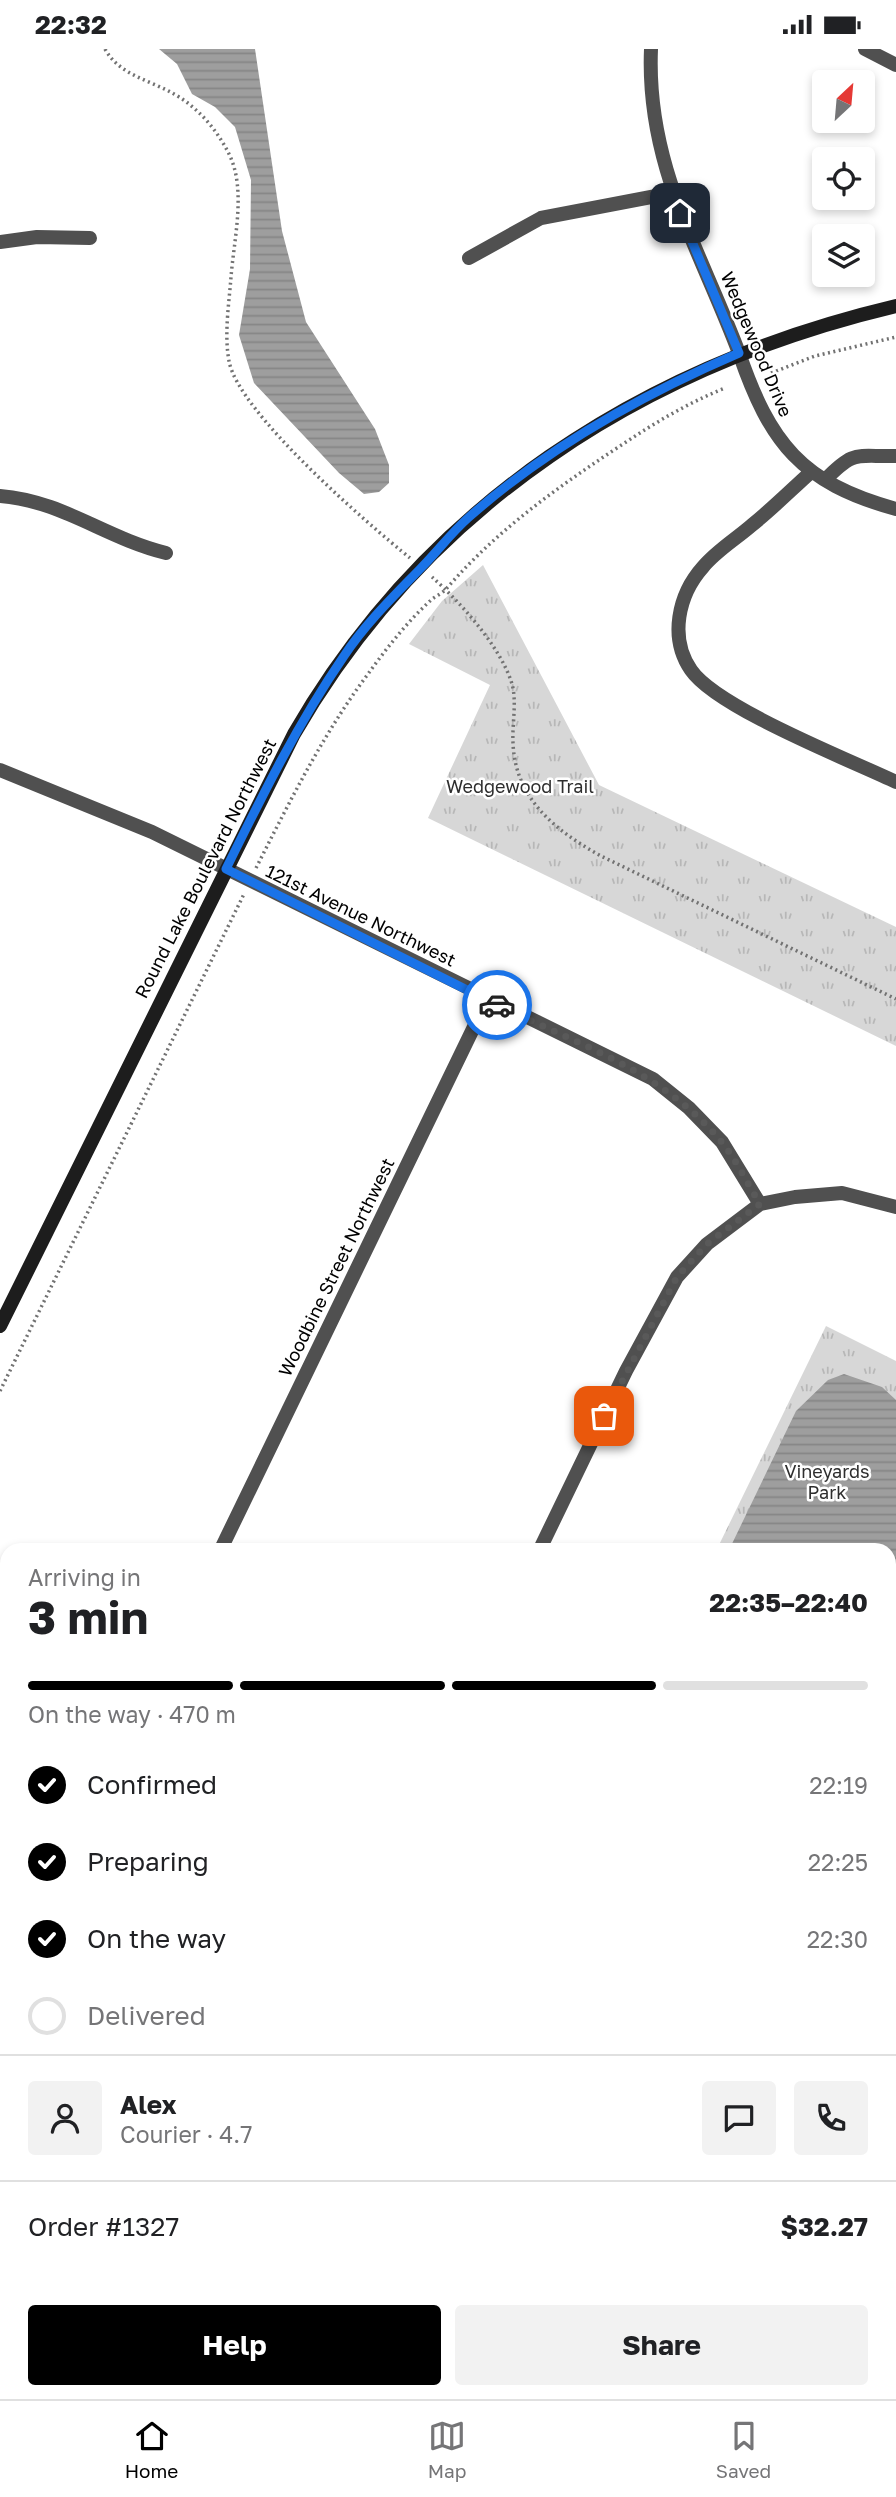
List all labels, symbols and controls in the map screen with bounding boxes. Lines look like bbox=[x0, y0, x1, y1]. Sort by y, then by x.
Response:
text: 22:32 bbox=[35, 9, 107, 40]
north arrow bbox=[812, 70, 875, 133]
map controls bbox=[812, 70, 875, 287]
button: locate bbox=[812, 147, 875, 210]
pin bbox=[650, 183, 710, 243]
icon: home bbox=[661, 194, 699, 232]
button: layers bbox=[812, 224, 875, 287]
street label: Wedgewood Drive bbox=[716, 268, 798, 420]
street label: Round Lake Boulevard Northwest bbox=[130, 734, 280, 1002]
park label: Wedgewood Trail bbox=[446, 775, 594, 797]
street label: 121st Avenue Northwest bbox=[262, 859, 460, 971]
courier bbox=[462, 970, 532, 1040]
icon: car bbox=[478, 986, 516, 1024]
street label: Woodbine Street Northwest bbox=[273, 1154, 399, 1380]
pin bbox=[574, 1386, 634, 1446]
icon: bag bbox=[585, 1397, 623, 1435]
park label: Vineyards Park bbox=[784, 1460, 870, 1503]
text: Arriving in bbox=[28, 1563, 141, 1591]
text: 22:35–22:40 bbox=[709, 1587, 868, 1618]
text: 3 min bbox=[28, 1589, 148, 1644]
text: On the way · 470 m bbox=[28, 1700, 236, 1728]
icon: check bbox=[28, 1766, 66, 1804]
text: Confirmed bbox=[87, 1769, 217, 1800]
text: 22:19 bbox=[809, 1771, 868, 1799]
icon: check bbox=[28, 1843, 66, 1881]
text: Preparing bbox=[87, 1846, 209, 1877]
text: 22:25 bbox=[808, 1848, 868, 1876]
icon: check bbox=[28, 1920, 66, 1958]
text: On the way bbox=[87, 1923, 226, 1954]
text: 22:30 bbox=[807, 1925, 868, 1953]
text: Delivered bbox=[87, 2000, 206, 2031]
button: person bbox=[28, 2081, 102, 2155]
button: chat bbox=[702, 2081, 776, 2155]
button: phone bbox=[794, 2081, 868, 2155]
text: Alex bbox=[120, 2089, 177, 2120]
text: Courier · 4.7 bbox=[120, 2120, 252, 2148]
text: Order #1327 bbox=[28, 2211, 179, 2242]
text: $32.27 bbox=[781, 2211, 868, 2242]
button: Help bbox=[28, 2305, 441, 2385]
button: Share bbox=[455, 2305, 868, 2385]
tab: Home bbox=[125, 2417, 178, 2482]
tab: Map bbox=[428, 2417, 466, 2482]
tab: Saved bbox=[716, 2417, 771, 2482]

